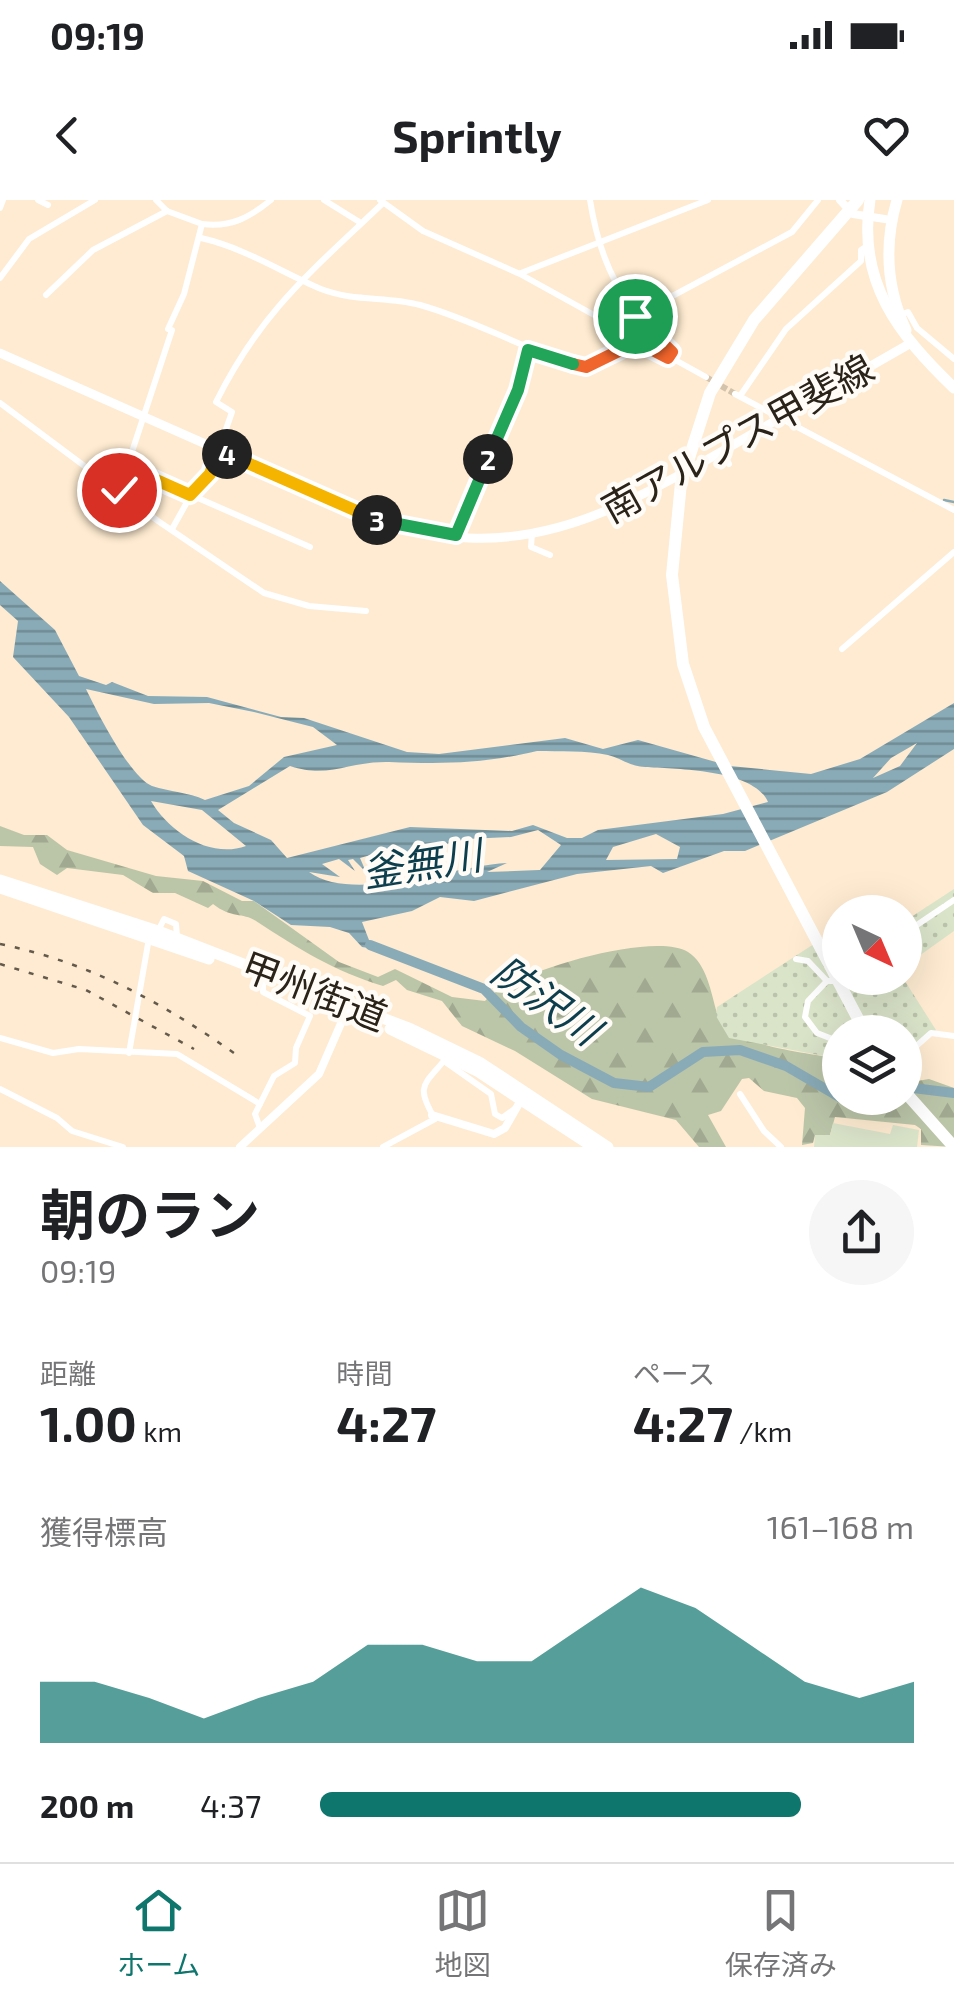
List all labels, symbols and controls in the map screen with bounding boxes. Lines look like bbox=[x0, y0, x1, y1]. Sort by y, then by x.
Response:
text: 09:19 bbox=[50, 12, 145, 58]
icon: back bbox=[40, 108, 95, 163]
text: Sprintly bbox=[392, 108, 562, 162]
icon: heart bbox=[859, 108, 914, 163]
pin bbox=[593, 274, 678, 359]
icon: arrive bbox=[608, 289, 663, 344]
street label: 南アルプス甲斐線 bbox=[593, 344, 881, 531]
pin: 4 bbox=[202, 429, 252, 479]
pin: 2 bbox=[463, 434, 513, 484]
text: 4 bbox=[218, 437, 236, 471]
text: 2 bbox=[480, 442, 496, 476]
pin bbox=[77, 448, 162, 533]
icon: check bbox=[92, 463, 147, 518]
pin: 3 bbox=[352, 495, 402, 545]
text: 3 bbox=[369, 503, 385, 537]
water label: 釜無川 bbox=[359, 828, 489, 895]
north arrow bbox=[822, 895, 922, 995]
map controls bbox=[822, 895, 922, 1115]
street label: 甲州街道 bbox=[236, 941, 394, 1039]
water label: 防沢川 bbox=[484, 945, 613, 1056]
button: layers bbox=[822, 1015, 922, 1115]
text: 朝のラン bbox=[40, 1180, 260, 1246]
button: share bbox=[809, 1180, 914, 1285]
text: 09:19 bbox=[40, 1251, 116, 1289]
text: 距離 bbox=[40, 1356, 96, 1390]
text: 時間 bbox=[336, 1356, 392, 1390]
text: ペース bbox=[633, 1356, 715, 1390]
text: 1.00 bbox=[40, 1392, 137, 1452]
text: 4:27 bbox=[336, 1392, 436, 1452]
text: 4:27 bbox=[633, 1392, 733, 1452]
text: km bbox=[137, 1414, 182, 1448]
text: /km bbox=[733, 1414, 792, 1448]
text: 161–168 m bbox=[767, 1507, 914, 1545]
text: 獲得標高 bbox=[40, 1512, 168, 1550]
text: 200 m bbox=[40, 1786, 134, 1824]
text: 4:37 bbox=[200, 1786, 261, 1824]
tab: ホーム bbox=[117, 1883, 200, 1983]
tab: 地図 bbox=[435, 1883, 491, 1983]
tab: 保存済み bbox=[725, 1883, 837, 1983]

